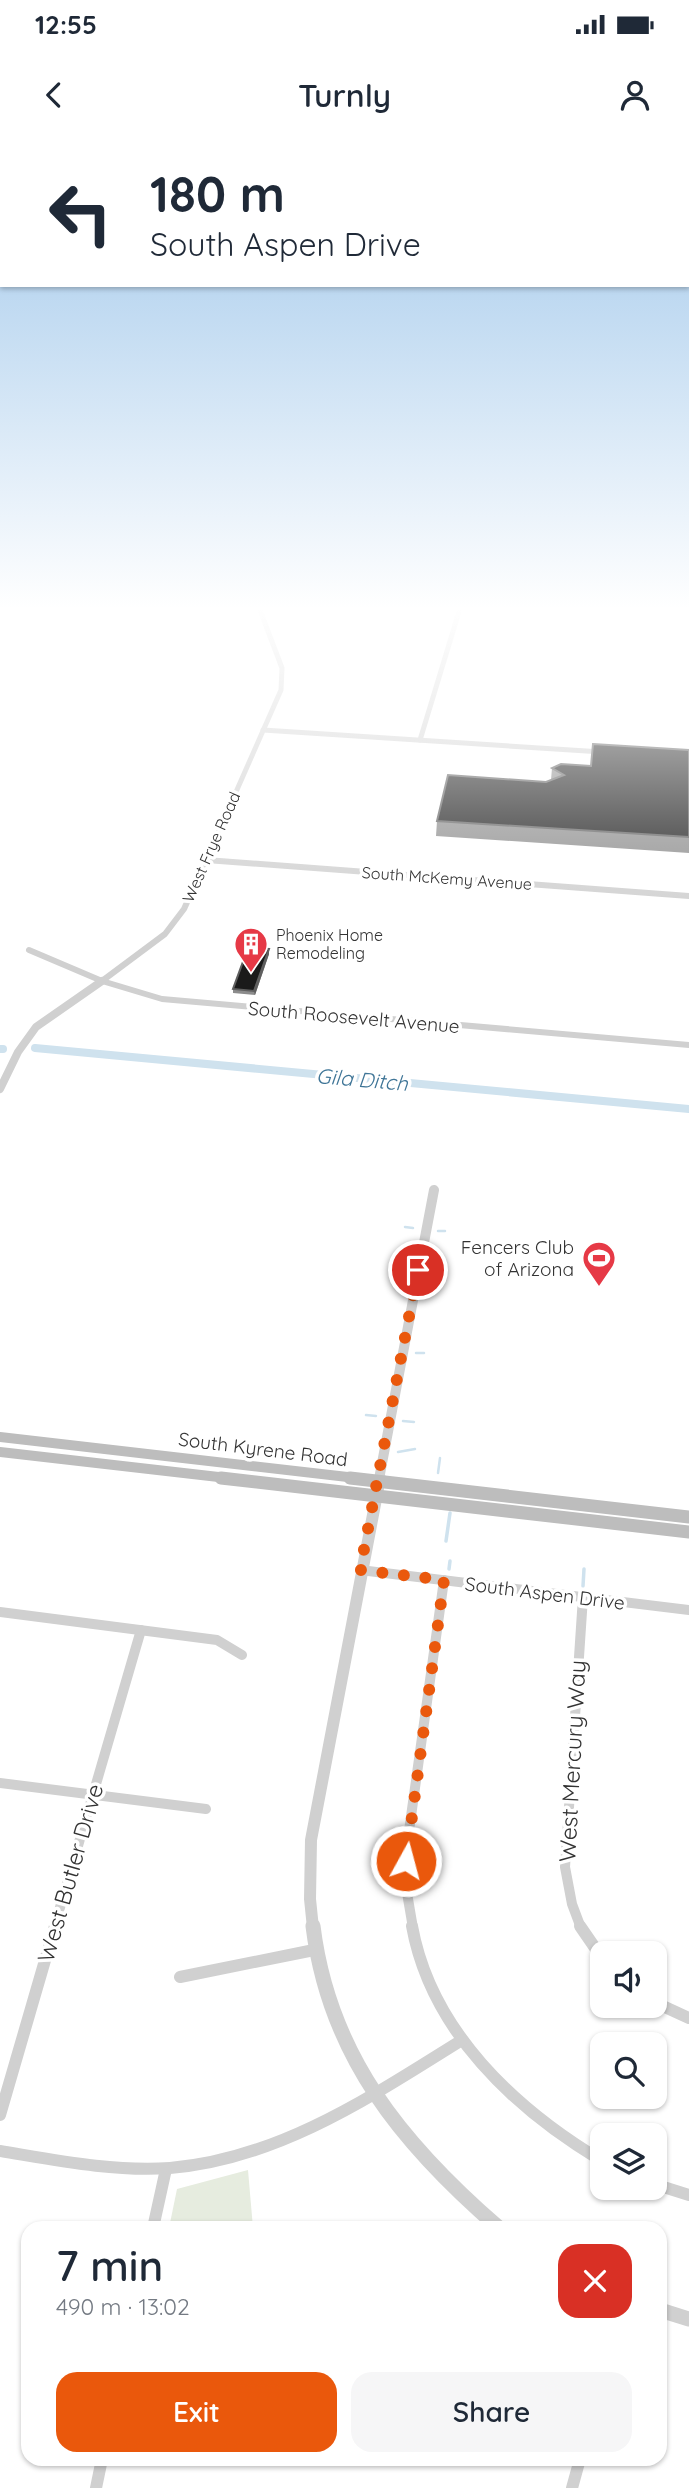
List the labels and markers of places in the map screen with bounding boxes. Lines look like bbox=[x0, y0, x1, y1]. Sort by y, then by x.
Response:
building icon: Phoenix Home Remodeling bbox=[232, 925, 270, 974]
place label: Phoenix Home Remodeling bbox=[276, 925, 383, 963]
place label: Fencers Club of Arizona bbox=[461, 1235, 574, 1281]
sports icon: Fencers Club of Arizona bbox=[580, 1239, 618, 1288]
pin bbox=[388, 1240, 448, 1300]

